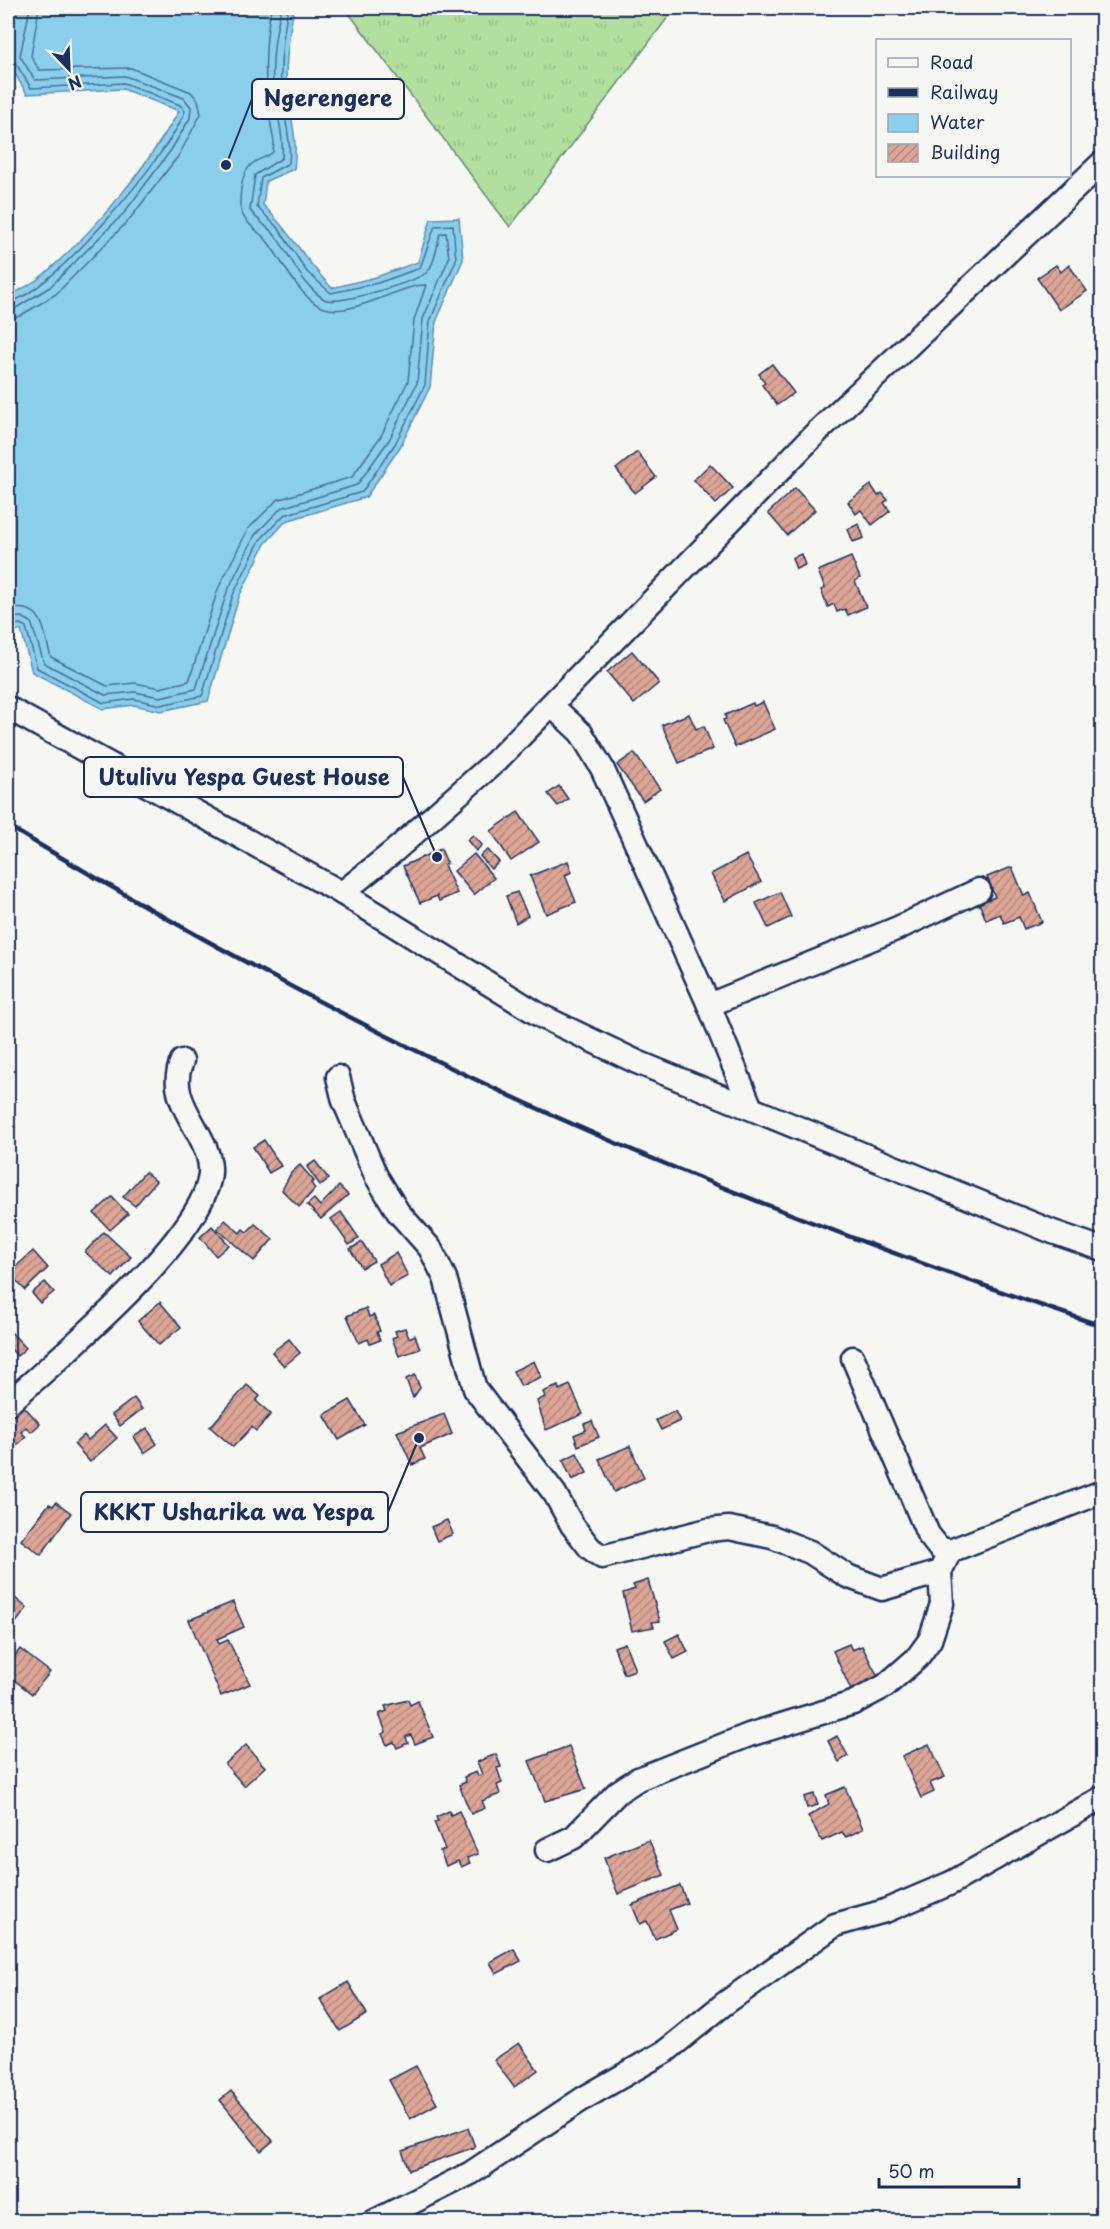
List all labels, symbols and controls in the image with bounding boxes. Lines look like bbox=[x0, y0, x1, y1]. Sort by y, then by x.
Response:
north arrow bbox=[39, 39, 99, 99]
legend bbox=[876, 39, 1071, 177]
text: Road bbox=[930, 48, 974, 75]
text: N bbox=[65, 70, 86, 97]
text: Railway bbox=[930, 78, 998, 105]
callout: Ngerengere bbox=[252, 79, 404, 119]
text: Ngerengere bbox=[264, 80, 392, 113]
text: Water bbox=[930, 108, 985, 135]
text: Building bbox=[930, 138, 1000, 165]
callout: Utulivu Yespa Guest House bbox=[84, 757, 403, 797]
text: Utulivu Yespa Guest House bbox=[98, 759, 390, 792]
callout: KKKT Usharika wa Yespa bbox=[81, 1492, 388, 1532]
text: KKKT Usharika wa Yespa bbox=[93, 1494, 375, 1527]
scale bar bbox=[879, 2151, 1018, 2189]
text: 50 m bbox=[888, 2157, 935, 2184]

